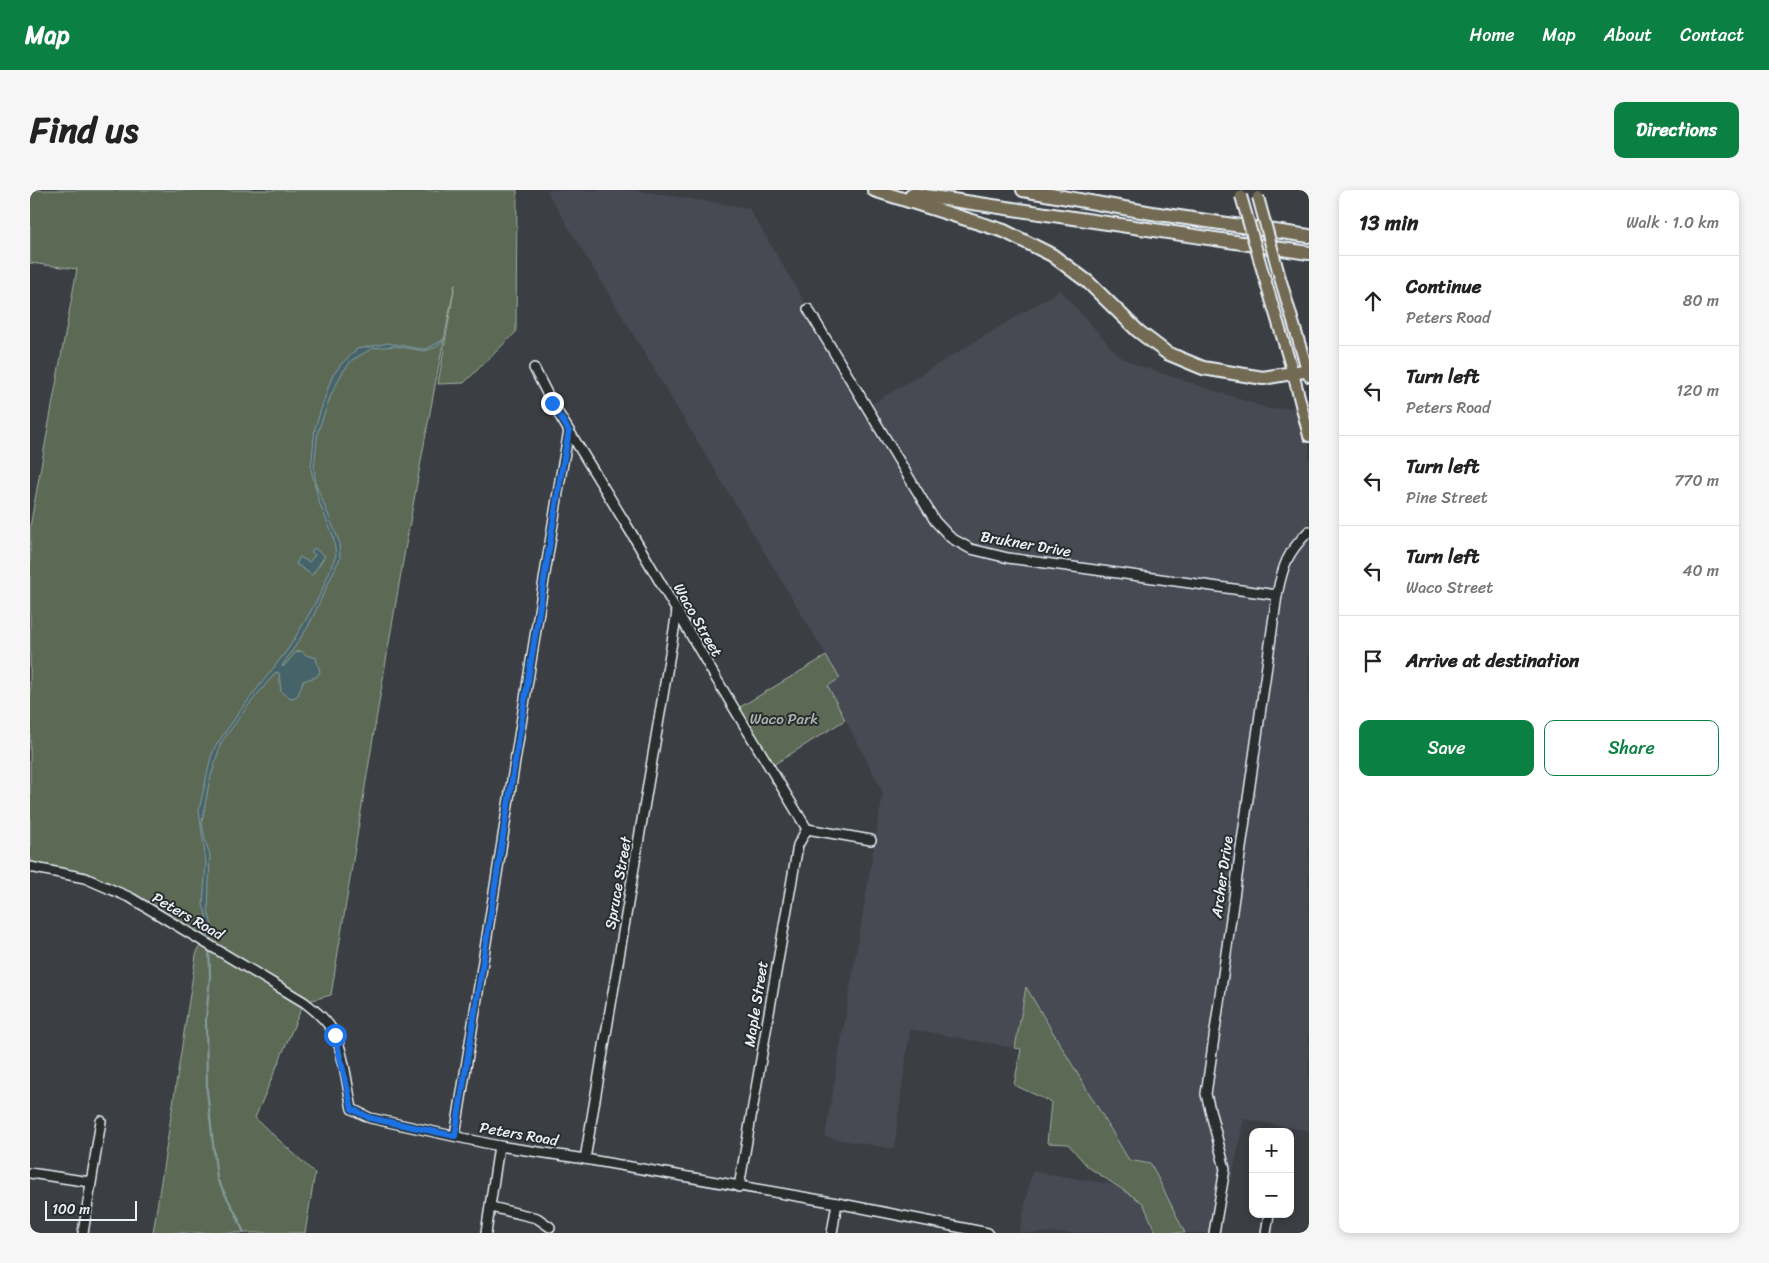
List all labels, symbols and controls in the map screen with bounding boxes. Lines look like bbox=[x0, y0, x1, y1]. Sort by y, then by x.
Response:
text: Map bbox=[25, 14, 69, 56]
text: Home bbox=[1470, 19, 1515, 51]
text: Map bbox=[1543, 19, 1576, 51]
text: About bbox=[1604, 19, 1652, 51]
text: Contact bbox=[1680, 19, 1744, 51]
text: Find us bbox=[30, 99, 138, 161]
button: Directions bbox=[1614, 102, 1739, 158]
text: 13 min bbox=[1359, 204, 1418, 242]
text: Walk · 1.0 km bbox=[1626, 208, 1719, 237]
text: Continue bbox=[1406, 270, 1482, 303]
text: 80 m bbox=[1683, 286, 1719, 315]
icon: ahead bbox=[1359, 287, 1387, 315]
text: Peters Road bbox=[1406, 303, 1491, 332]
text: Turn left bbox=[1406, 360, 1479, 393]
text: 120 m bbox=[1676, 376, 1719, 405]
icon: left bbox=[1359, 377, 1387, 405]
route end bbox=[541, 392, 564, 415]
text: Peters Road bbox=[1406, 393, 1491, 422]
text: Turn left bbox=[1406, 450, 1479, 483]
text: 770 m bbox=[1674, 466, 1719, 495]
icon: left bbox=[1359, 467, 1387, 495]
text: Pine Street bbox=[1406, 483, 1488, 512]
street label: Brukner Drive bbox=[979, 523, 1074, 565]
text: Turn left bbox=[1406, 540, 1479, 573]
text: 40 m bbox=[1682, 556, 1719, 585]
icon: left bbox=[1359, 557, 1387, 585]
text: Waco Street bbox=[1406, 573, 1493, 602]
street label: Waco Street bbox=[666, 578, 730, 662]
text: Arrive at destination bbox=[1406, 644, 1579, 677]
icon: arrive bbox=[1359, 647, 1387, 675]
park label: Waco Park bbox=[750, 706, 818, 732]
button: Save bbox=[1359, 720, 1534, 776]
button: Share bbox=[1544, 720, 1719, 776]
street label: Spruce Street bbox=[597, 834, 639, 931]
street label: Archer Drive bbox=[1203, 834, 1241, 921]
street label: Peters Road bbox=[147, 885, 230, 948]
street label: Maple Street bbox=[736, 959, 776, 1049]
route start bbox=[324, 1024, 347, 1047]
street label: Peters Road bbox=[478, 1114, 561, 1154]
map controls bbox=[1249, 1128, 1294, 1218]
button: + bbox=[1249, 1128, 1294, 1173]
button: − bbox=[1249, 1173, 1294, 1218]
text: 100 m bbox=[52, 1197, 90, 1222]
scale bar bbox=[45, 1198, 138, 1221]

